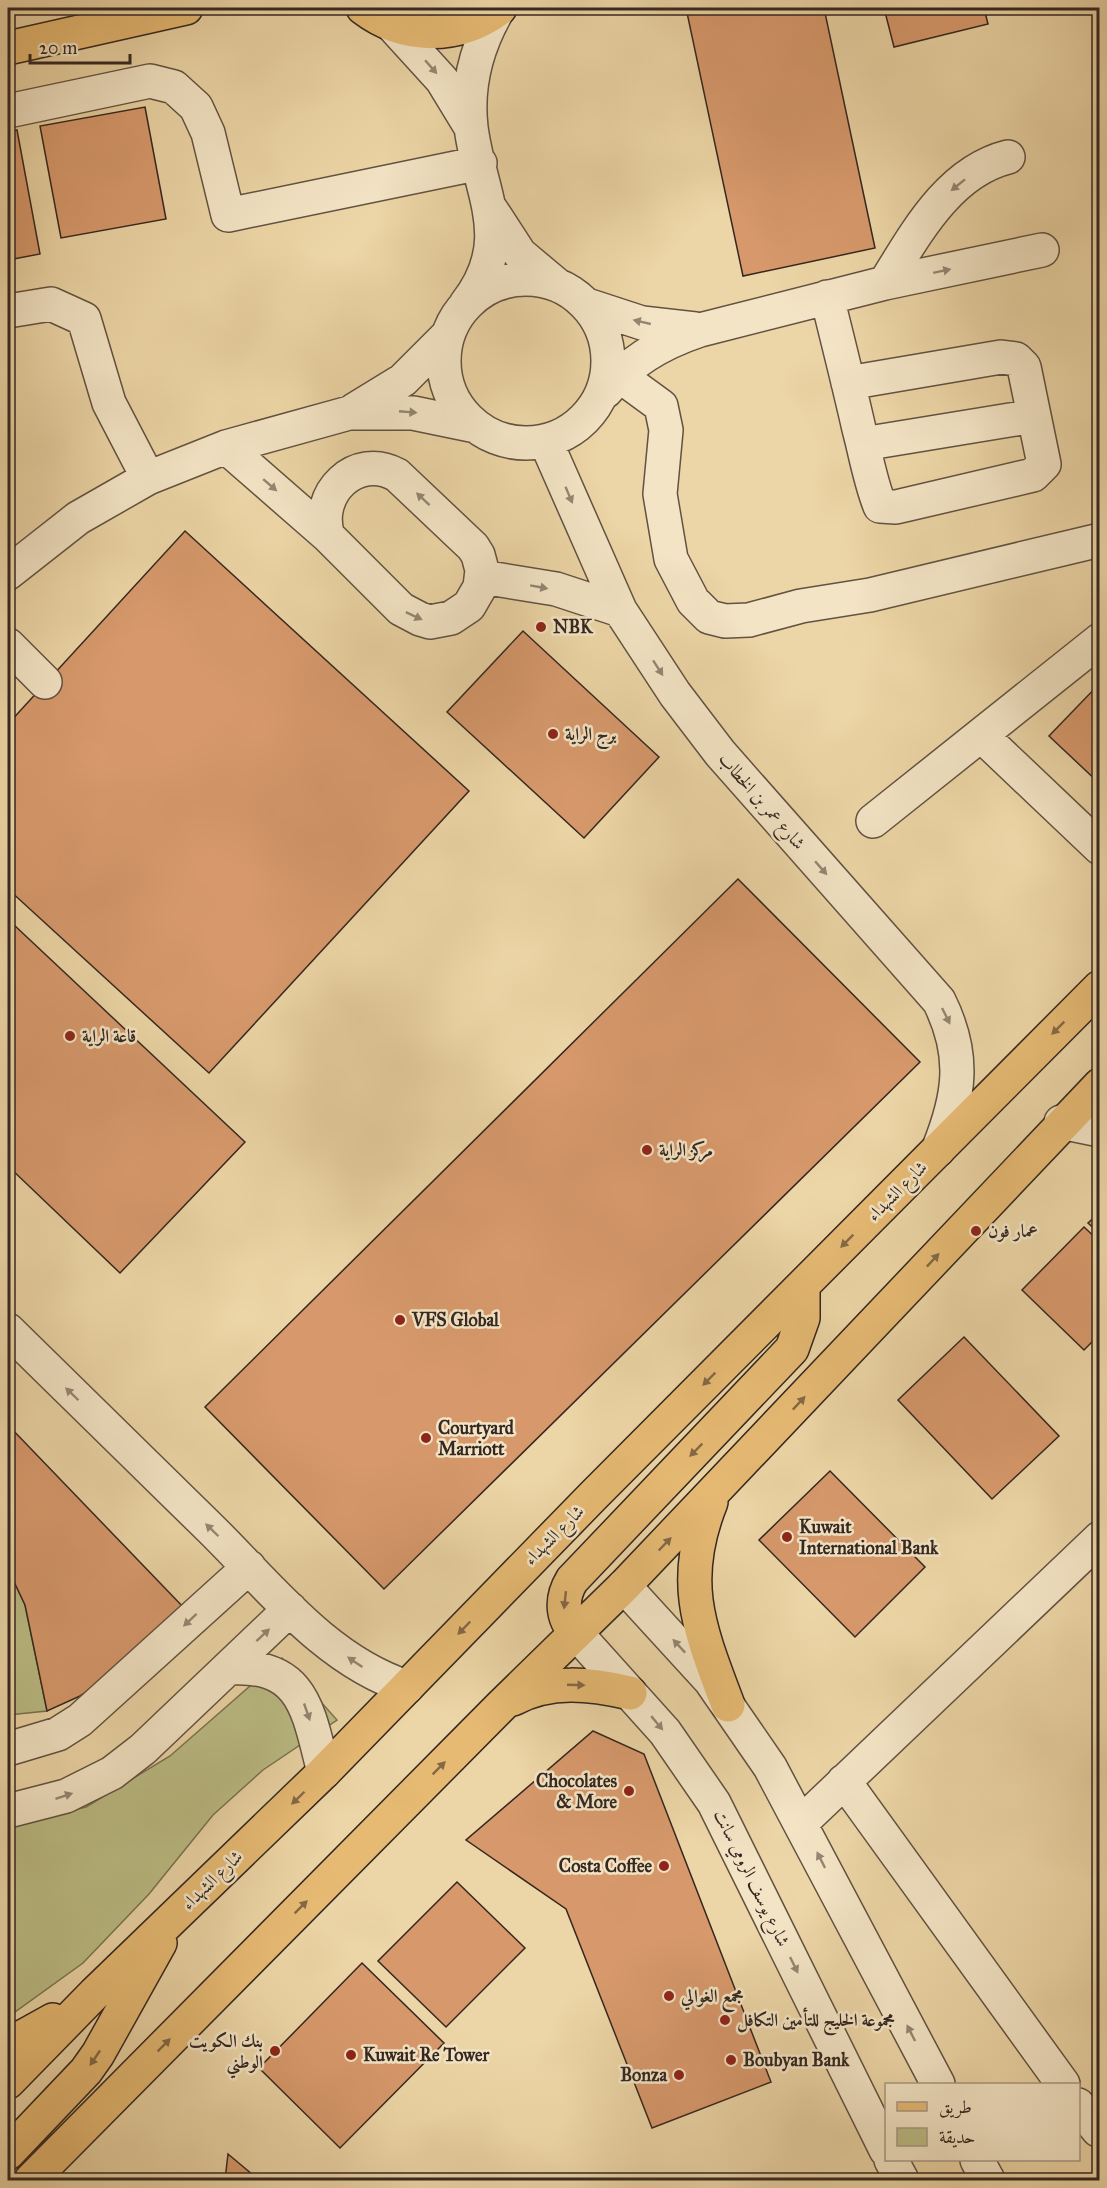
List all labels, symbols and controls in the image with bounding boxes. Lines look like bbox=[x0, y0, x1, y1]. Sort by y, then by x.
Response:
scale bar bbox=[30, 27, 130, 65]
text: 20 m bbox=[39, 37, 77, 59]
one-way arrow bbox=[424, 59, 437, 74]
one-way arrow bbox=[950, 179, 966, 192]
one-way arrow bbox=[933, 266, 952, 275]
one-way arrow bbox=[633, 317, 652, 327]
one-way arrow bbox=[398, 408, 417, 417]
one-way arrow bbox=[262, 478, 277, 491]
one-way arrow bbox=[565, 486, 574, 504]
one-way arrow bbox=[415, 492, 430, 506]
one-way arrow bbox=[530, 582, 549, 591]
one-way arrow bbox=[405, 611, 422, 620]
place label: NBK bbox=[553, 616, 594, 638]
marker: NBK bbox=[534, 620, 548, 634]
one-way arrow bbox=[652, 660, 663, 676]
place label: برج الراية bbox=[565, 723, 617, 750]
marker: برج الراية bbox=[546, 727, 560, 741]
street label: شارع عمر بن الخطاب bbox=[711, 748, 810, 857]
one-way arrow bbox=[814, 860, 827, 875]
one-way arrow bbox=[942, 1008, 951, 1025]
one-way arrow bbox=[1052, 1021, 1066, 1035]
place label: قاعة الراية bbox=[82, 1025, 136, 1047]
marker: قاعة الراية bbox=[63, 1029, 77, 1043]
place label: مركز الراية bbox=[659, 1139, 713, 1163]
marker: مركز الراية bbox=[640, 1143, 654, 1157]
street label: شارع الشهداء bbox=[862, 1156, 935, 1229]
place label: عمار فون bbox=[988, 1220, 1038, 1242]
marker: عمار فون bbox=[969, 1224, 983, 1238]
one-way arrow bbox=[840, 1234, 854, 1249]
one-way arrow bbox=[925, 1254, 939, 1268]
place label: VFS Global bbox=[411, 1309, 500, 1331]
marker: VFS Global bbox=[393, 1313, 407, 1327]
one-way arrow bbox=[703, 1372, 717, 1386]
one-way arrow bbox=[66, 1387, 80, 1401]
one-way arrow bbox=[792, 1396, 806, 1410]
place label: Courtyard Marriott bbox=[438, 1417, 515, 1460]
marker: Courtyard Marriott bbox=[419, 1431, 433, 1445]
one-way arrow bbox=[689, 1443, 703, 1458]
street label: شارع الشهداء bbox=[519, 1500, 592, 1573]
place label: Kuwait International Bank bbox=[799, 1516, 939, 1559]
one-way arrow bbox=[205, 1524, 219, 1538]
marker: Kuwait International Bank bbox=[780, 1530, 794, 1544]
one-way arrow bbox=[658, 1536, 672, 1551]
one-way arrow bbox=[560, 1590, 570, 1609]
one-way arrow bbox=[183, 1613, 198, 1627]
one-way arrow bbox=[457, 1621, 471, 1635]
one-way arrow bbox=[255, 1628, 270, 1642]
one-way arrow bbox=[672, 1638, 686, 1653]
one-way arrow bbox=[346, 1657, 363, 1668]
one-way arrow bbox=[567, 1680, 586, 1690]
one-way arrow bbox=[303, 1703, 312, 1721]
one-way arrow bbox=[651, 1715, 664, 1731]
one-way arrow bbox=[431, 1762, 445, 1776]
place label: Chocolates & More bbox=[536, 1770, 618, 1813]
marker: Chocolates & More bbox=[622, 1784, 636, 1798]
one-way arrow bbox=[291, 1790, 305, 1804]
one-way arrow bbox=[55, 1791, 73, 1801]
street label: شارع يوسف الرومي سانت bbox=[706, 1806, 795, 1952]
street label: شارع الشهداء bbox=[177, 1846, 250, 1917]
one-way arrow bbox=[816, 1851, 826, 1868]
place label: Costa Coffee bbox=[559, 1855, 652, 1877]
marker: Costa Coffee bbox=[657, 1859, 671, 1873]
one-way arrow bbox=[294, 1900, 308, 1914]
one-way arrow bbox=[790, 1957, 799, 1974]
place label: مجمع الغوالي bbox=[680, 1985, 744, 2013]
marker: مجمع الغوالي bbox=[662, 1989, 676, 2003]
place label: مجموعة الخليج للتأمين التكافل bbox=[737, 2007, 895, 2036]
marker: مجموعة الخليج للتأمين التكافل bbox=[718, 2013, 732, 2027]
one-way arrow bbox=[906, 2024, 916, 2041]
place label: بنك الكويت الوطني bbox=[189, 2030, 263, 2079]
one-way arrow bbox=[156, 2038, 170, 2052]
marker: بنك الكويت الوطني bbox=[268, 2044, 282, 2058]
place label: Kuwait Re Tower bbox=[363, 2044, 490, 2066]
marker: Kuwait Re Tower bbox=[344, 2048, 358, 2062]
one-way arrow bbox=[89, 2049, 101, 2065]
place label: Boubyan Bank bbox=[743, 2049, 850, 2072]
marker: Boubyan Bank bbox=[724, 2053, 738, 2067]
place label: Bonza bbox=[620, 2064, 667, 2086]
marker: Bonza bbox=[672, 2068, 686, 2082]
legend bbox=[885, 2083, 1080, 2161]
text: طريق bbox=[939, 2096, 972, 2119]
text: حديقة bbox=[939, 2126, 975, 2148]

